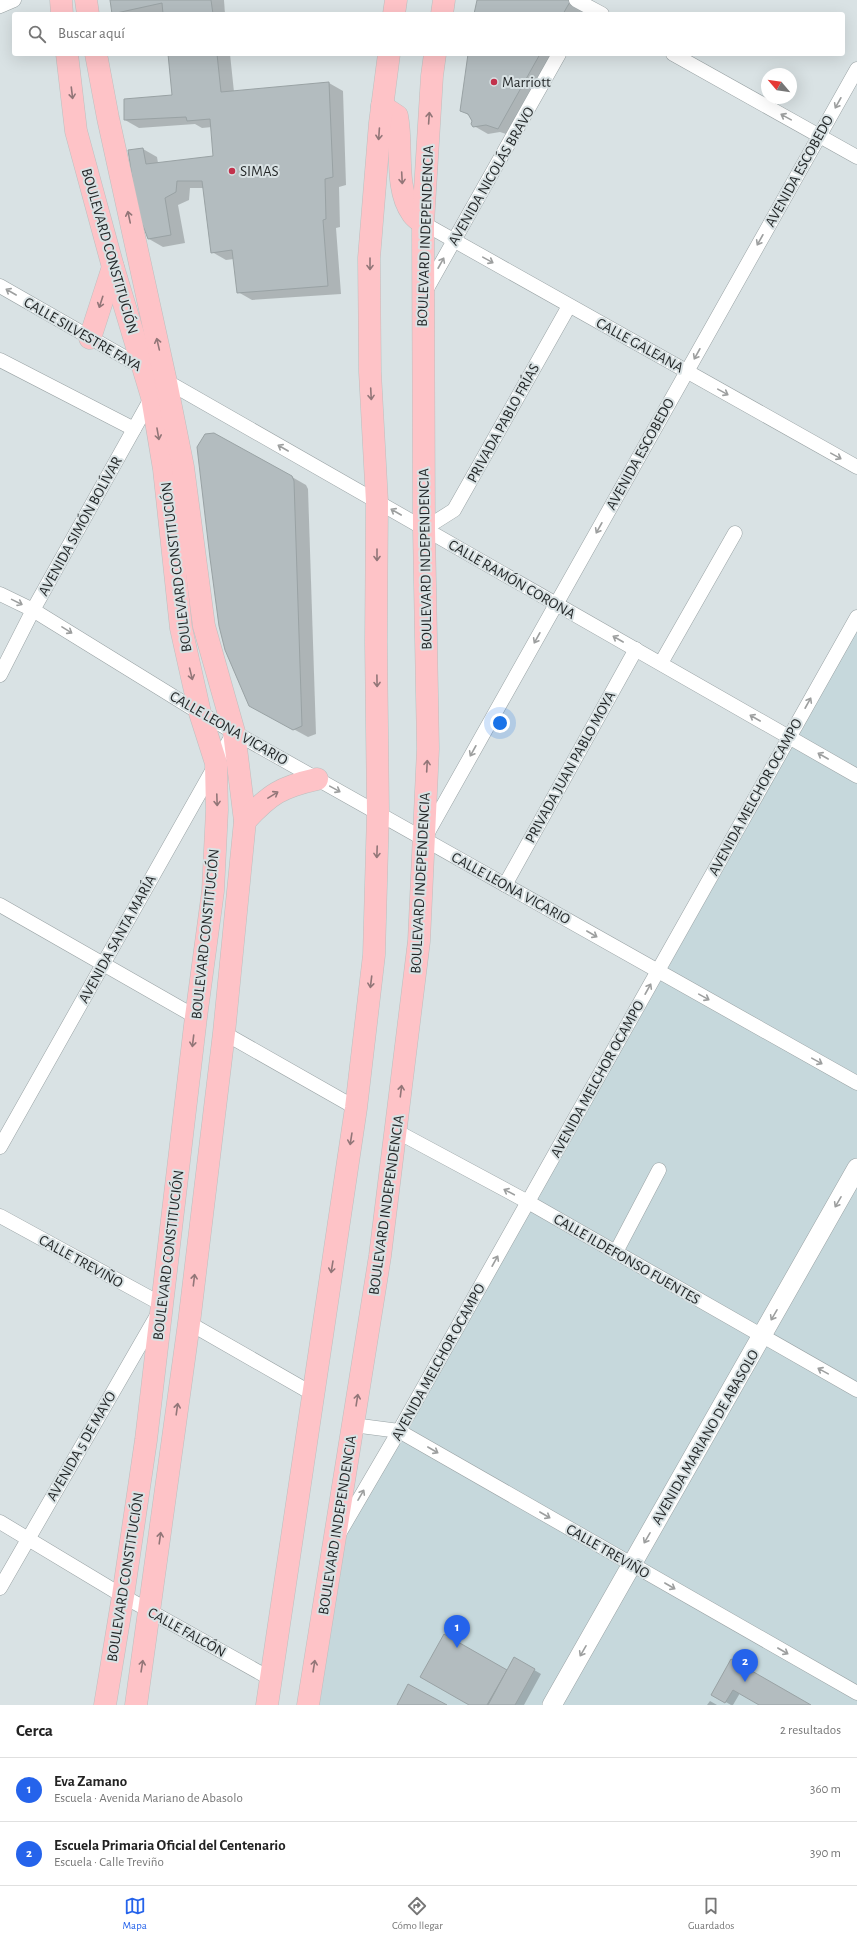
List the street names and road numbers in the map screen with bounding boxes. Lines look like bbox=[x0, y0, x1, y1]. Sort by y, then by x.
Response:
street label: AVENIDA NICOLÁS BRAVO bbox=[444, 103, 537, 248]
street label: AVENIDA ESCOBEDO bbox=[763, 113, 836, 230]
street label: BOULEVARD INDEPENDENCIA bbox=[415, 145, 436, 327]
street label: BOULEVARD CONSTITUCIÓN bbox=[79, 166, 142, 336]
street label: CALLE SILVESTRE FAYA bbox=[21, 295, 144, 374]
street label: CALLE GALEANA bbox=[594, 315, 686, 376]
street label: PRIVADA PABLO FRÍAS bbox=[463, 360, 542, 485]
street label: AVENIDA ESCOBEDO bbox=[604, 396, 677, 513]
street label: AVENIDA SIMÓN BOLÍVAR bbox=[34, 453, 125, 598]
street label: BOULEVARD INDEPENDENCIA bbox=[416, 468, 435, 650]
street label: BOULEVARD CONSTITUCIÓN bbox=[157, 481, 194, 653]
street label: CALLE RAMÓN CORONA bbox=[446, 535, 579, 622]
street label: CALLE LEONA VICARIO bbox=[167, 689, 290, 768]
street label: PRIVADA JUAN PABLO MOYA bbox=[522, 689, 619, 846]
street label: AVENIDA MELCHOR OCAMPO bbox=[706, 716, 805, 878]
street label: BOULEVARD INDEPENDENCIA bbox=[408, 792, 433, 974]
street label: BOULEVARD CONSTITUCIÓN bbox=[187, 848, 222, 1020]
street label: CALLE LEONA VICARIO bbox=[449, 850, 573, 927]
street label: AVENIDA SANTA MARÍA bbox=[74, 871, 159, 1006]
street label: AVENIDA MELCHOR OCAMPO bbox=[548, 998, 647, 1160]
street label: BOULEVARD INDEPENDENCIA bbox=[366, 1114, 407, 1296]
street label: BOULEVARD CONSTITUCIÓN bbox=[149, 1169, 186, 1341]
street label: CALLE ILDEFONSO FUENTES bbox=[551, 1211, 702, 1307]
street label: CALLE TREVIÑO bbox=[36, 1231, 126, 1291]
street label: AVENIDA MELCHOR OCAMPO bbox=[389, 1281, 488, 1443]
street label: AVENIDA MARIANO DE ABASOLO bbox=[649, 1347, 762, 1527]
street label: AVENIDA 5 DE MAYO bbox=[44, 1389, 119, 1504]
street label: BOULEVARD INDEPENDENCIA bbox=[316, 1434, 359, 1616]
street label: BOULEVARD CONSTITUCIÓN bbox=[103, 1491, 146, 1663]
street label: CALLE TREVIÑO bbox=[563, 1521, 653, 1581]
street label: CALLE FALCÓN bbox=[145, 1603, 229, 1660]

